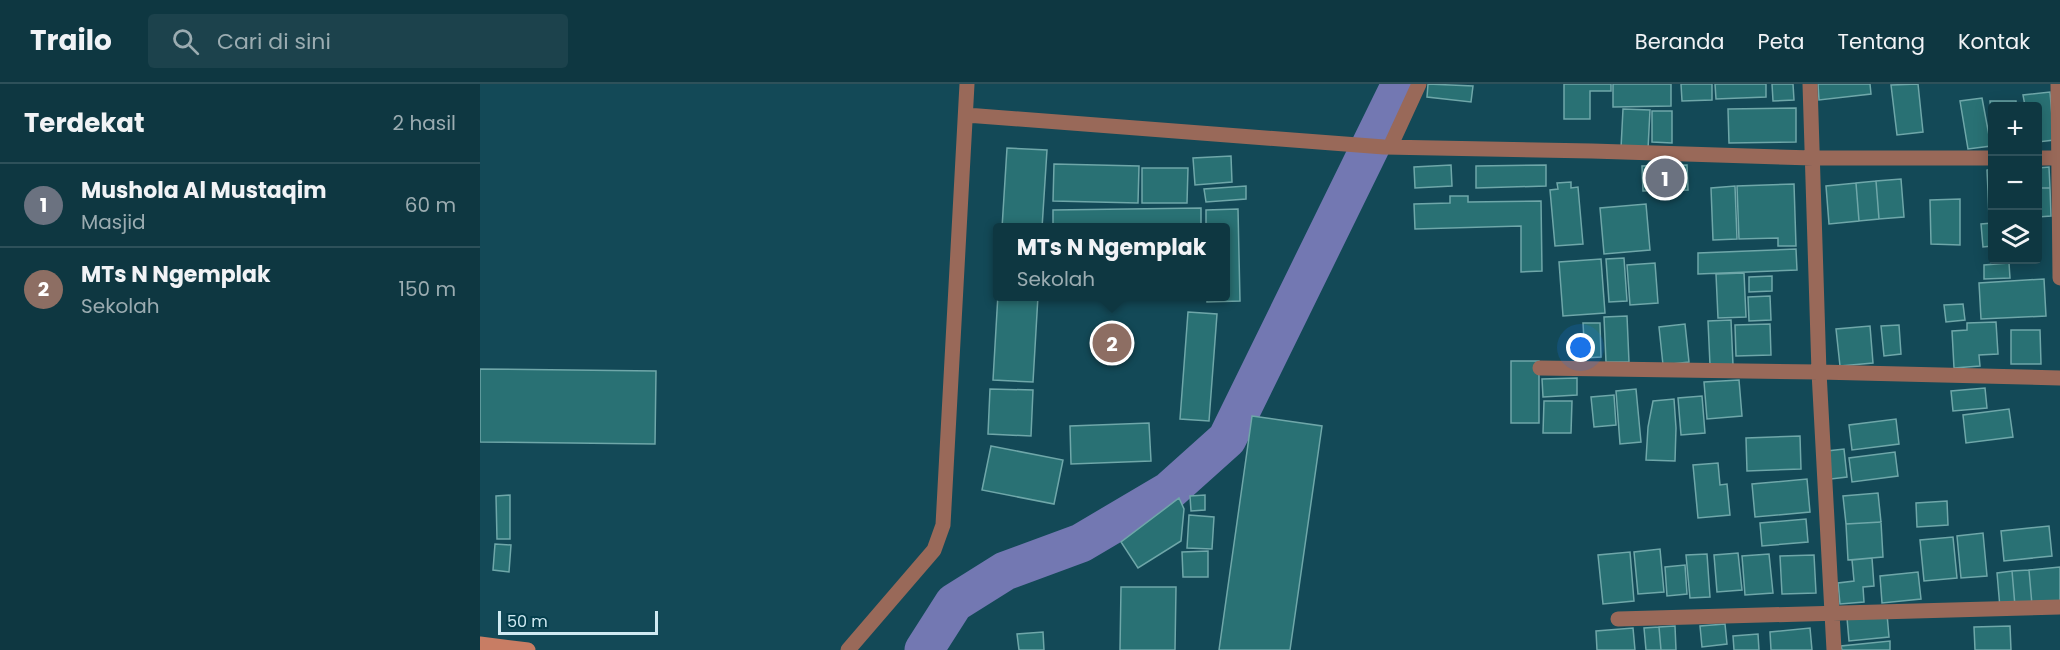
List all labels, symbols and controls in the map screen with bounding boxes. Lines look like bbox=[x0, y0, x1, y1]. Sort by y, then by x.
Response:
search box bbox=[148, 14, 568, 68]
text: Trailo bbox=[30, 21, 112, 60]
icon: search bbox=[169, 25, 202, 58]
text: Cari di sini bbox=[217, 26, 331, 57]
text: Beranda bbox=[1635, 27, 1725, 56]
text: Peta bbox=[1758, 27, 1805, 56]
text: Tentang bbox=[1838, 27, 1925, 56]
text: Kontak bbox=[1958, 27, 2030, 56]
map controls bbox=[1988, 102, 2042, 264]
button: + bbox=[1988, 102, 2042, 156]
text: Terdekat bbox=[24, 105, 144, 141]
text: 2 hasil bbox=[393, 109, 456, 137]
pin: 1 bbox=[1646, 156, 1684, 200]
button: − bbox=[1988, 156, 2042, 210]
text: Mushola Al Mustaqim bbox=[81, 175, 327, 206]
text: 1 bbox=[40, 191, 47, 219]
text: 60 m bbox=[405, 191, 456, 219]
text: Masjid bbox=[81, 208, 146, 236]
button: layers bbox=[1988, 210, 2042, 264]
popup bbox=[993, 223, 1230, 301]
text: MTs N Ngemplak bbox=[1017, 232, 1206, 263]
text: MTs N Ngemplak bbox=[81, 259, 271, 290]
text: Sekolah bbox=[1017, 265, 1095, 293]
text: 2 bbox=[38, 275, 49, 303]
text: 150 m bbox=[399, 275, 456, 303]
text: Sekolah bbox=[81, 292, 159, 320]
pin: 2 bbox=[1092, 320, 1132, 366]
your location bbox=[1566, 333, 1595, 362]
scale bar bbox=[498, 608, 658, 636]
text: 50 m bbox=[507, 610, 548, 633]

